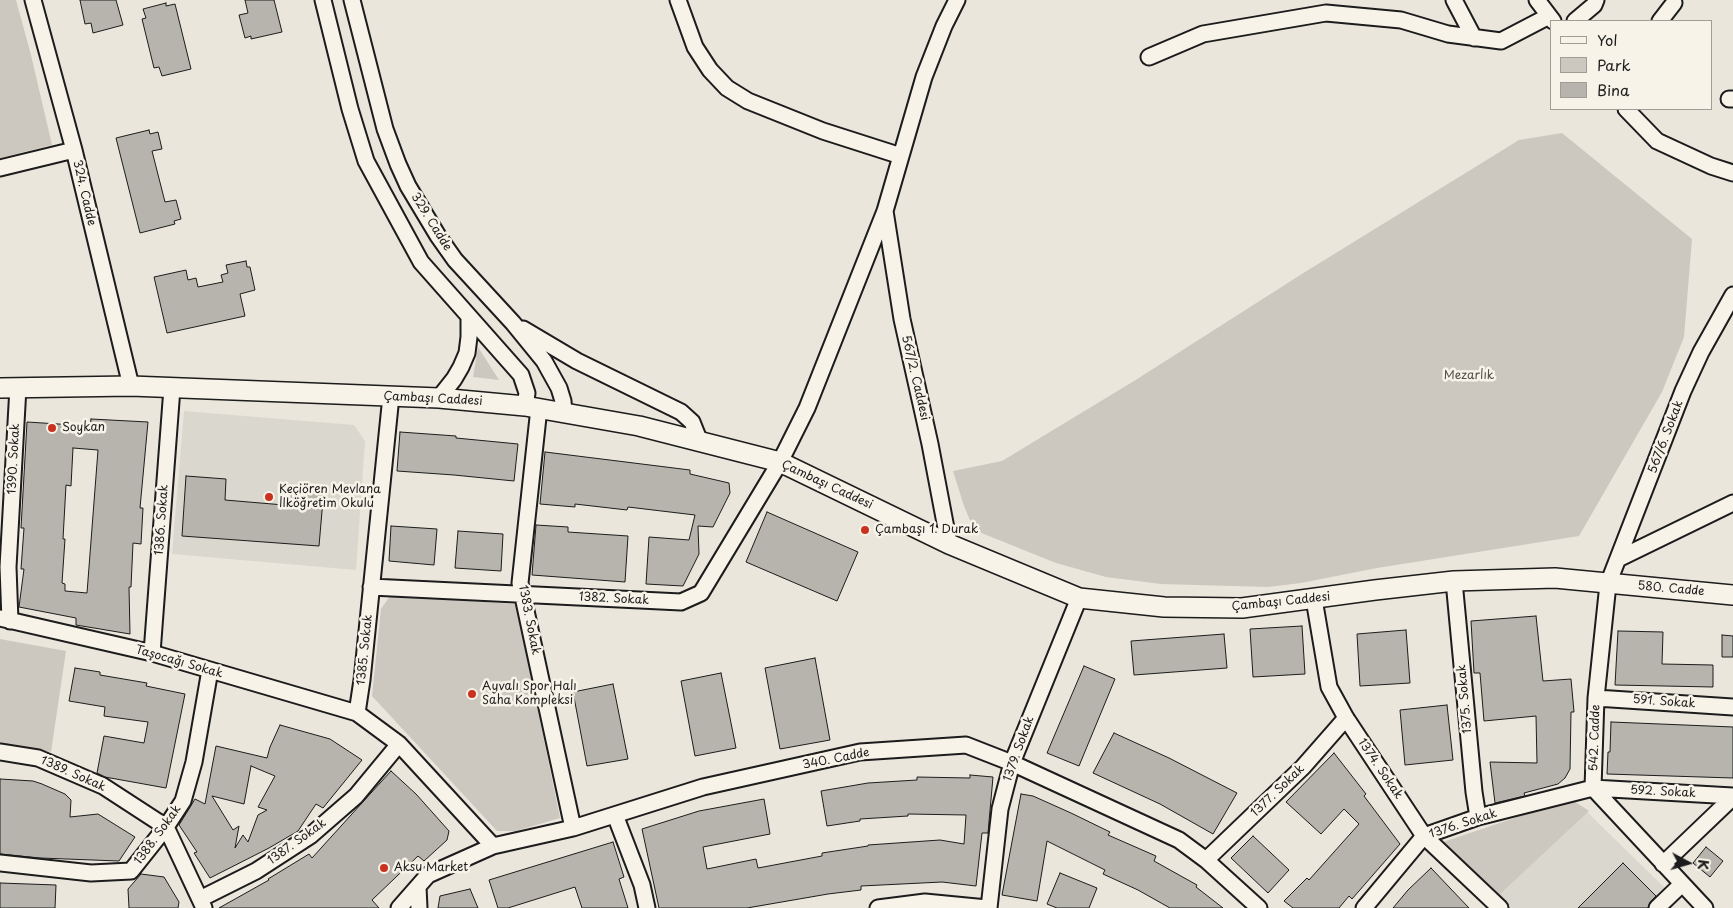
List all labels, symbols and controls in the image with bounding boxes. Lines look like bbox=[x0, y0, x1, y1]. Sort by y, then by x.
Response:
legend bbox=[1550, 20, 1713, 110]
text: Yol bbox=[1597, 28, 1618, 51]
text: Park bbox=[1597, 53, 1631, 76]
text: Bina bbox=[1597, 78, 1629, 101]
street label: 324. Cadde bbox=[69, 159, 99, 227]
street label: 329. Cadde bbox=[407, 190, 455, 254]
street label: 567/2. Caddesi bbox=[898, 334, 932, 422]
park label: Mezarlık bbox=[1444, 369, 1494, 383]
street label: Çambaşı Caddesi bbox=[383, 389, 483, 409]
street label: 567/6. Sokak bbox=[1645, 398, 1687, 476]
place label: Soykan bbox=[62, 421, 105, 435]
marker: Soykan bbox=[46, 422, 58, 434]
street label: 1390. Sokak bbox=[5, 423, 23, 495]
street label: Çambaşı Caddesi bbox=[779, 458, 875, 512]
place label: Keçiören Mevlana İlköğretim Okulu bbox=[279, 483, 381, 511]
street label: 1386. Sokak bbox=[152, 484, 172, 556]
marker: Keçiören Mevlana İlköğretim Okulu bbox=[263, 491, 275, 503]
place label: Çambaşı 1. Durak bbox=[875, 523, 978, 537]
marker: Çambaşı 1. Durak bbox=[859, 524, 871, 536]
street label: 580. Cadde bbox=[1637, 579, 1705, 599]
street label: 1383. Sokak bbox=[515, 584, 543, 656]
street label: 1382. Sokak bbox=[579, 590, 649, 608]
street label: Çambaşı Caddesi bbox=[1231, 590, 1331, 614]
street label: 1385. Sokak bbox=[354, 614, 376, 686]
street label: Taşocağı Sokak bbox=[134, 643, 224, 681]
street label: 1375. Sokak bbox=[1455, 664, 1475, 734]
place label: Ayvalı Spor Halı Saha Kompleksi bbox=[482, 680, 577, 708]
marker: Ayvalı Spor Halı Saha Kompleksi bbox=[466, 688, 478, 700]
street label: 591. Sokak bbox=[1632, 693, 1696, 711]
street label: 542. Cadde bbox=[1587, 704, 1603, 772]
street label: 1379. Sokak bbox=[1001, 714, 1037, 784]
street label: 1374. Sokak bbox=[1355, 736, 1405, 802]
street label: 340. Cadde bbox=[801, 745, 871, 773]
street label: 1389. Sokak bbox=[38, 753, 108, 795]
street label: 1377. Sokak bbox=[1248, 762, 1308, 820]
street label: 592. Sokak bbox=[1630, 783, 1696, 801]
street label: 1388. Sokak bbox=[132, 802, 184, 868]
street label: 1376. Sokak bbox=[1427, 806, 1499, 842]
street label: 1387. Sokak bbox=[265, 816, 329, 868]
north arrow bbox=[1663, 838, 1713, 888]
text: K bbox=[1692, 858, 1714, 871]
place label: Aksu Market bbox=[394, 861, 468, 875]
marker: Aksu Market bbox=[378, 862, 390, 874]

